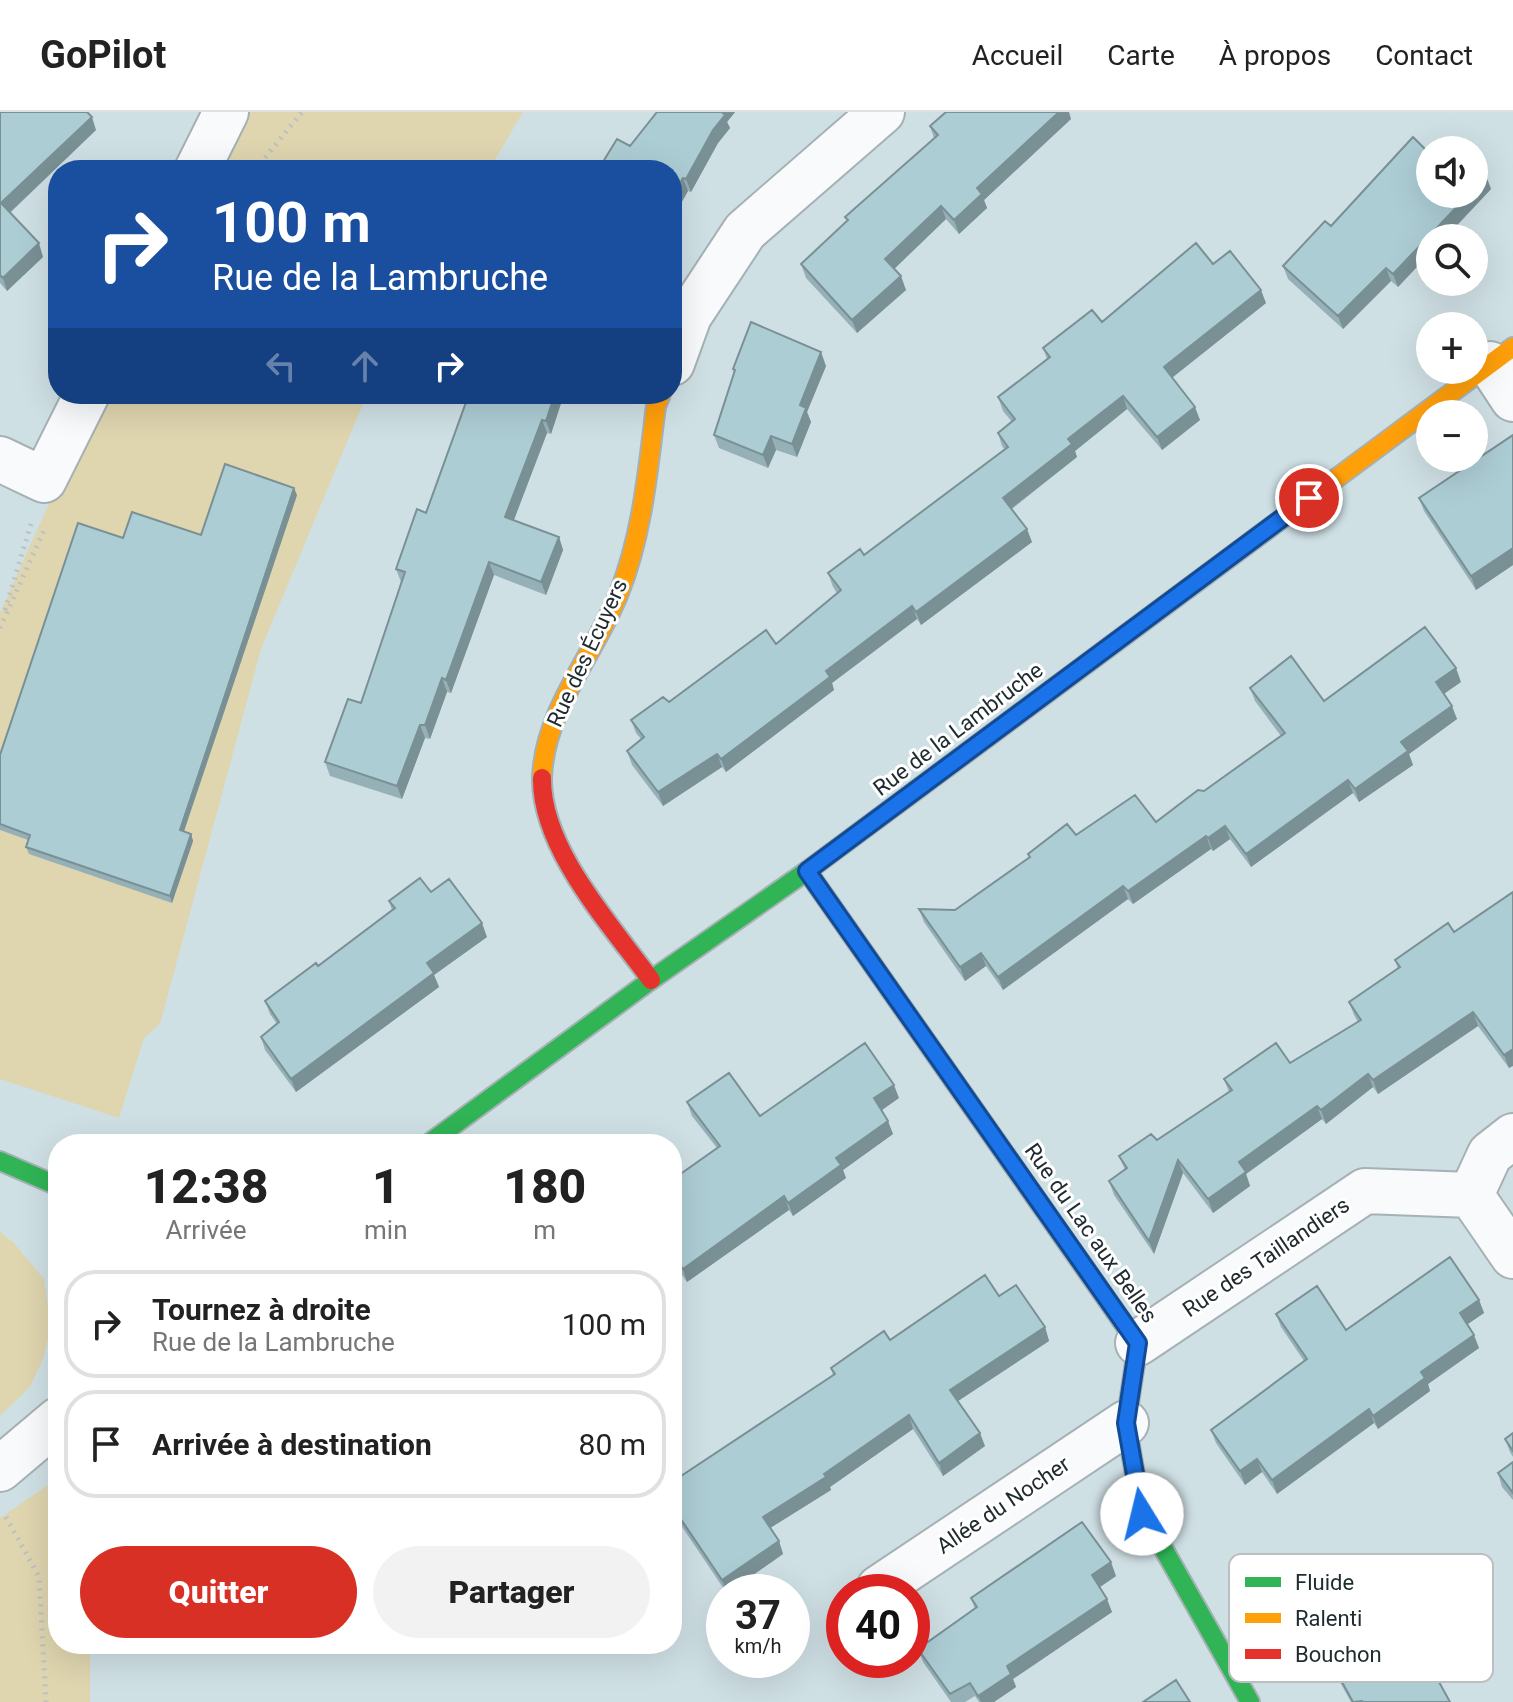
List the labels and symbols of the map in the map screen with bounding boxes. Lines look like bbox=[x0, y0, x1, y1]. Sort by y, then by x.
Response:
pin bbox=[1275, 464, 1343, 532]
street label: Rue des Écuyers bbox=[542, 575, 632, 731]
street label: Rue de la Lambruche bbox=[868, 657, 1048, 801]
street label: Rue du Lac aux Belles bbox=[1020, 1139, 1162, 1327]
street label: Rue des Taillandiers bbox=[1178, 1192, 1354, 1322]
street label: Allée du Nocher bbox=[932, 1451, 1075, 1559]
position arrow bbox=[1100, 1472, 1184, 1556]
legend bbox=[1229, 1554, 1493, 1682]
text: Fluide bbox=[1295, 1570, 1354, 1595]
speed limit sign: 40 bbox=[826, 1574, 930, 1678]
text: Ralenti bbox=[1295, 1606, 1362, 1631]
text: Bouchon bbox=[1295, 1642, 1382, 1667]

